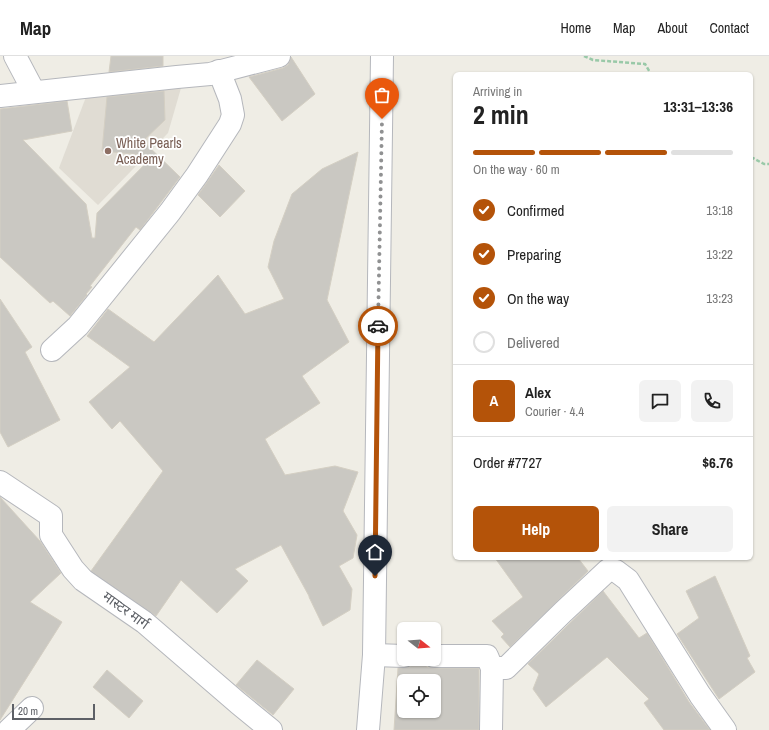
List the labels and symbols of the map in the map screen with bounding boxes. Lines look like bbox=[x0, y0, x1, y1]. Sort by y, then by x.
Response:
pin bbox=[365, 78, 399, 119]
place label: White Pearls Academy bbox=[115, 134, 182, 168]
marker: White Pearls Academy bbox=[103, 146, 113, 156]
courier bbox=[358, 306, 398, 346]
pin bbox=[358, 535, 392, 576]
street label: मास्टर मार्ग bbox=[99, 587, 154, 634]
north arrow bbox=[397, 622, 441, 666]
scale bar bbox=[12, 702, 95, 721]

